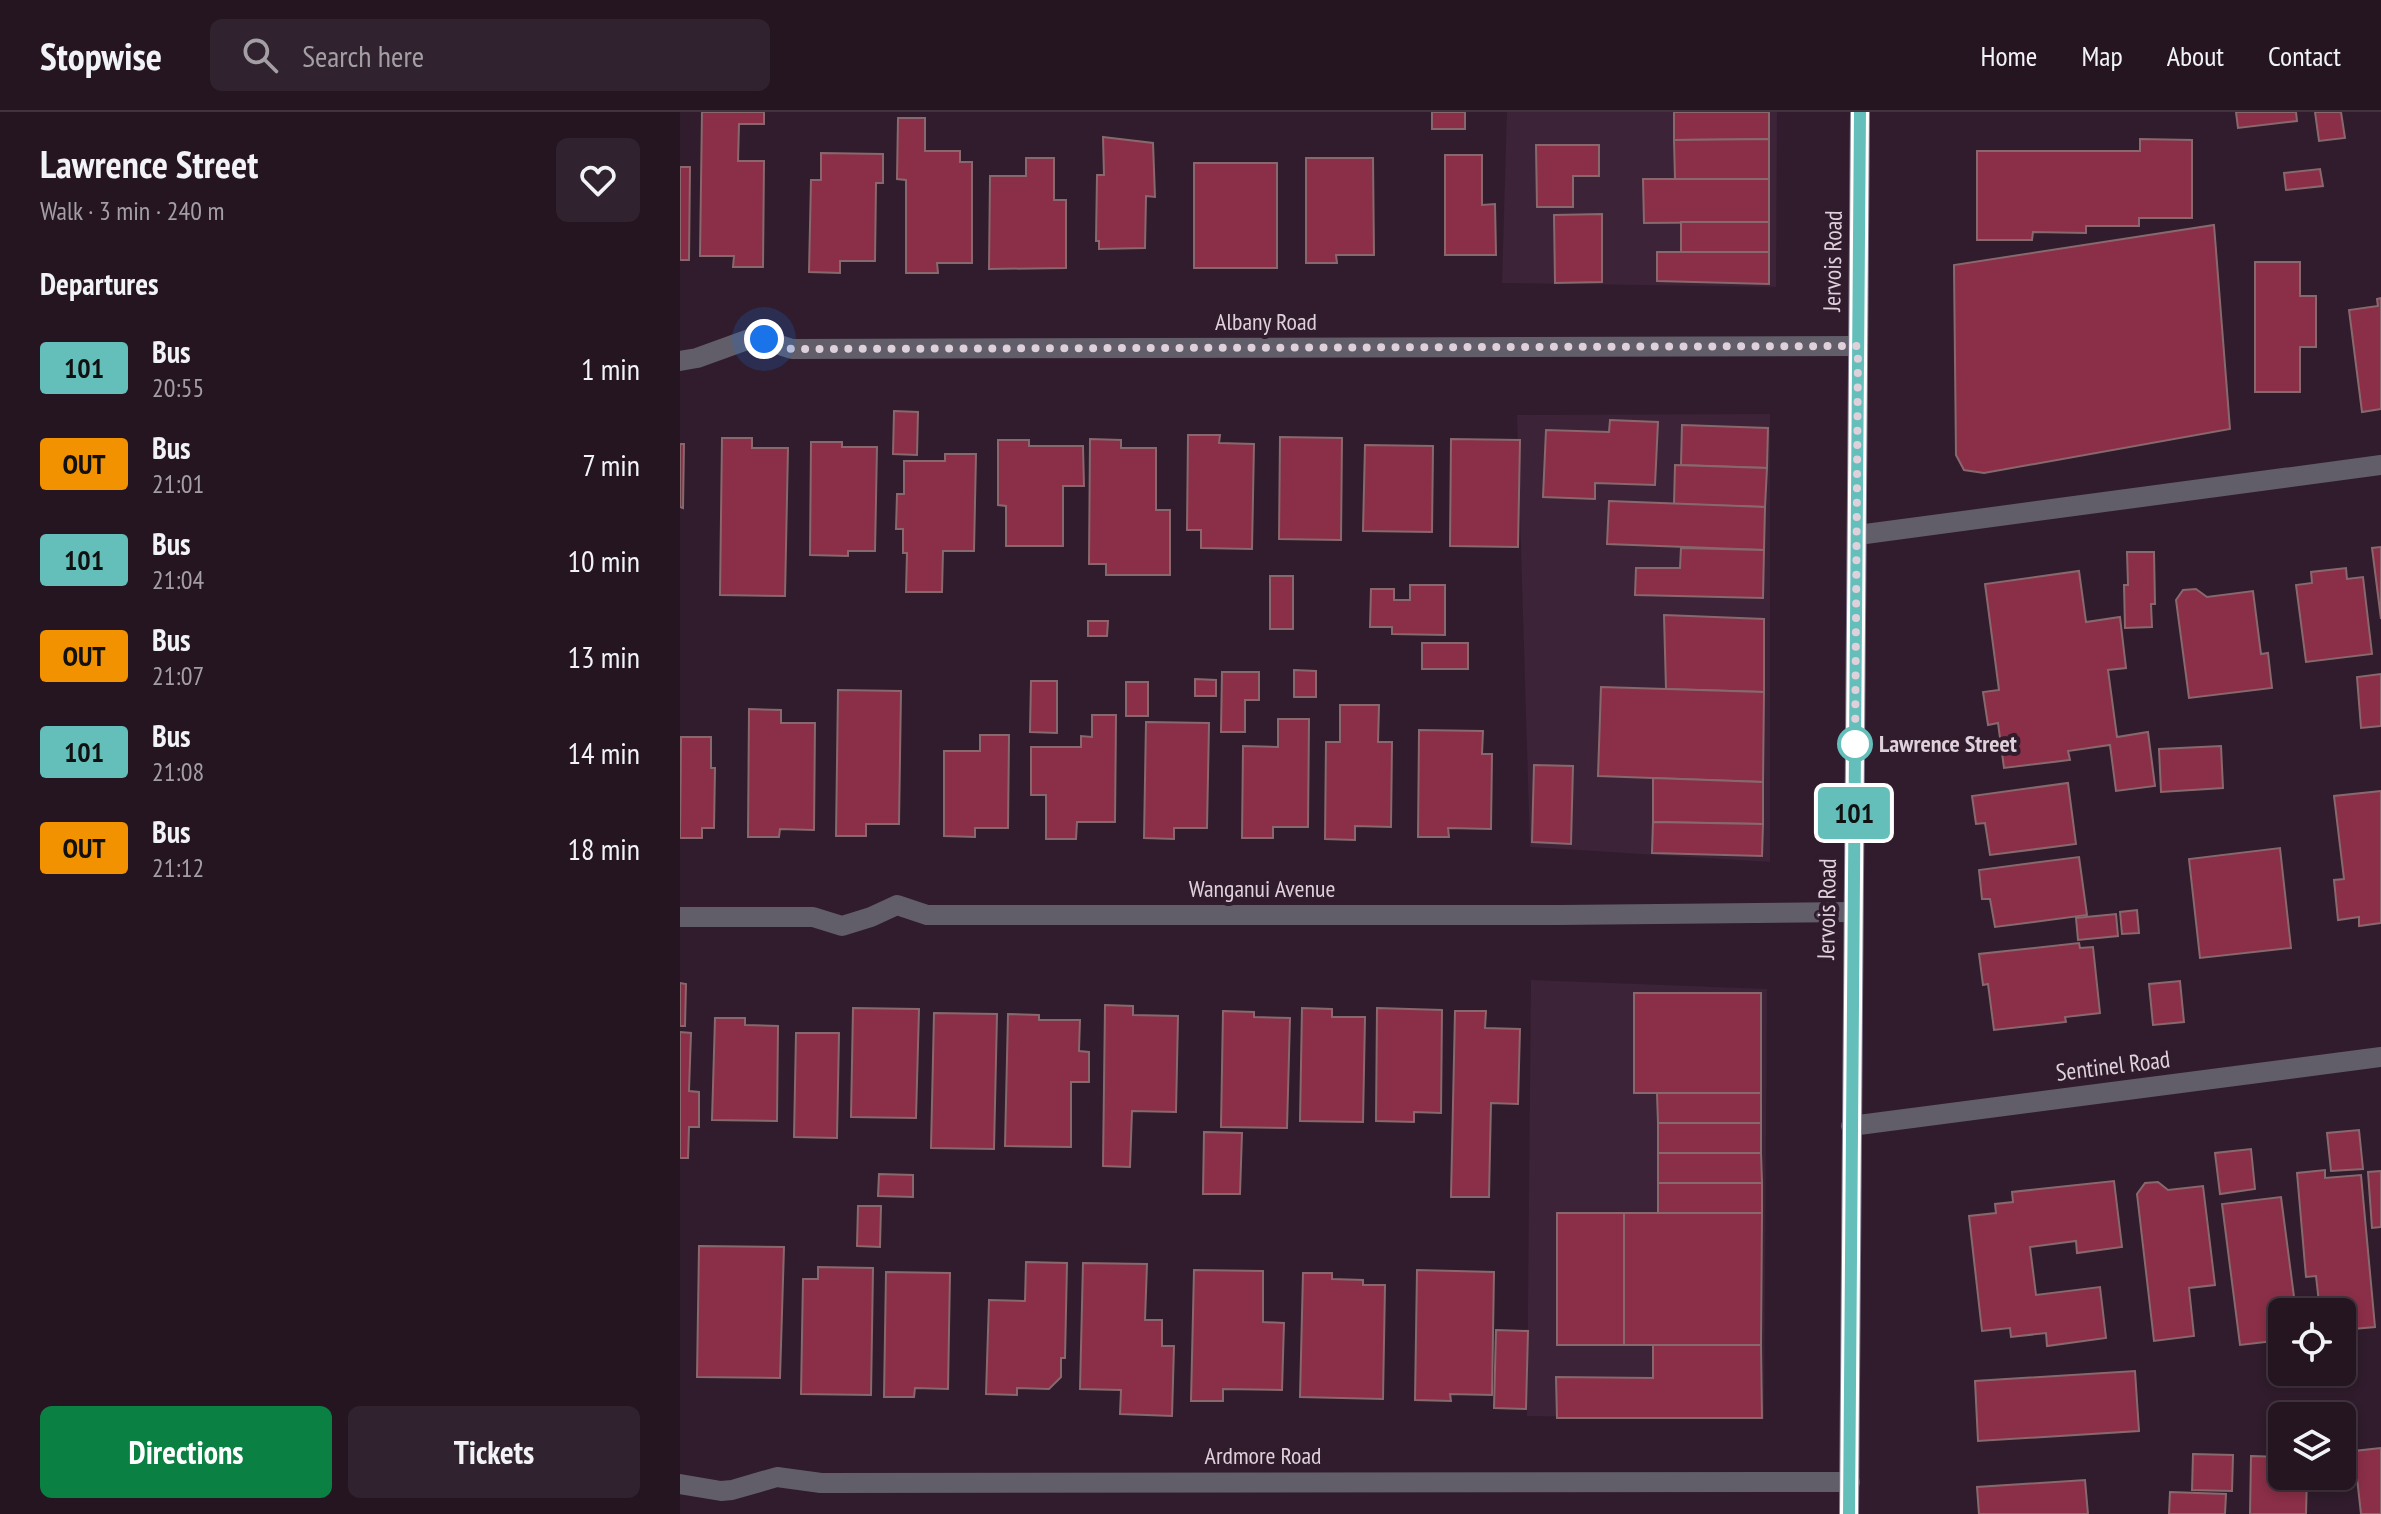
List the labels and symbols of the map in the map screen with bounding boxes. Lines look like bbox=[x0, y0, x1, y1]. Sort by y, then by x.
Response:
street label: Jervois Road bbox=[1816, 210, 1849, 313]
street label: Albany Road bbox=[1215, 306, 1317, 337]
your location bbox=[744, 319, 784, 359]
marker: Lawrence Street bbox=[1838, 727, 1872, 761]
place label: Lawrence Street bbox=[1879, 728, 2017, 759]
line badge: 101 bbox=[1808, 787, 1900, 839]
street label: Jervois Road bbox=[1810, 858, 1843, 961]
street label: Wanganui Avenue bbox=[1189, 873, 1335, 904]
street label: Sentinel Road bbox=[2054, 1043, 2172, 1088]
street label: Ardmore Road bbox=[1205, 1440, 1321, 1471]

